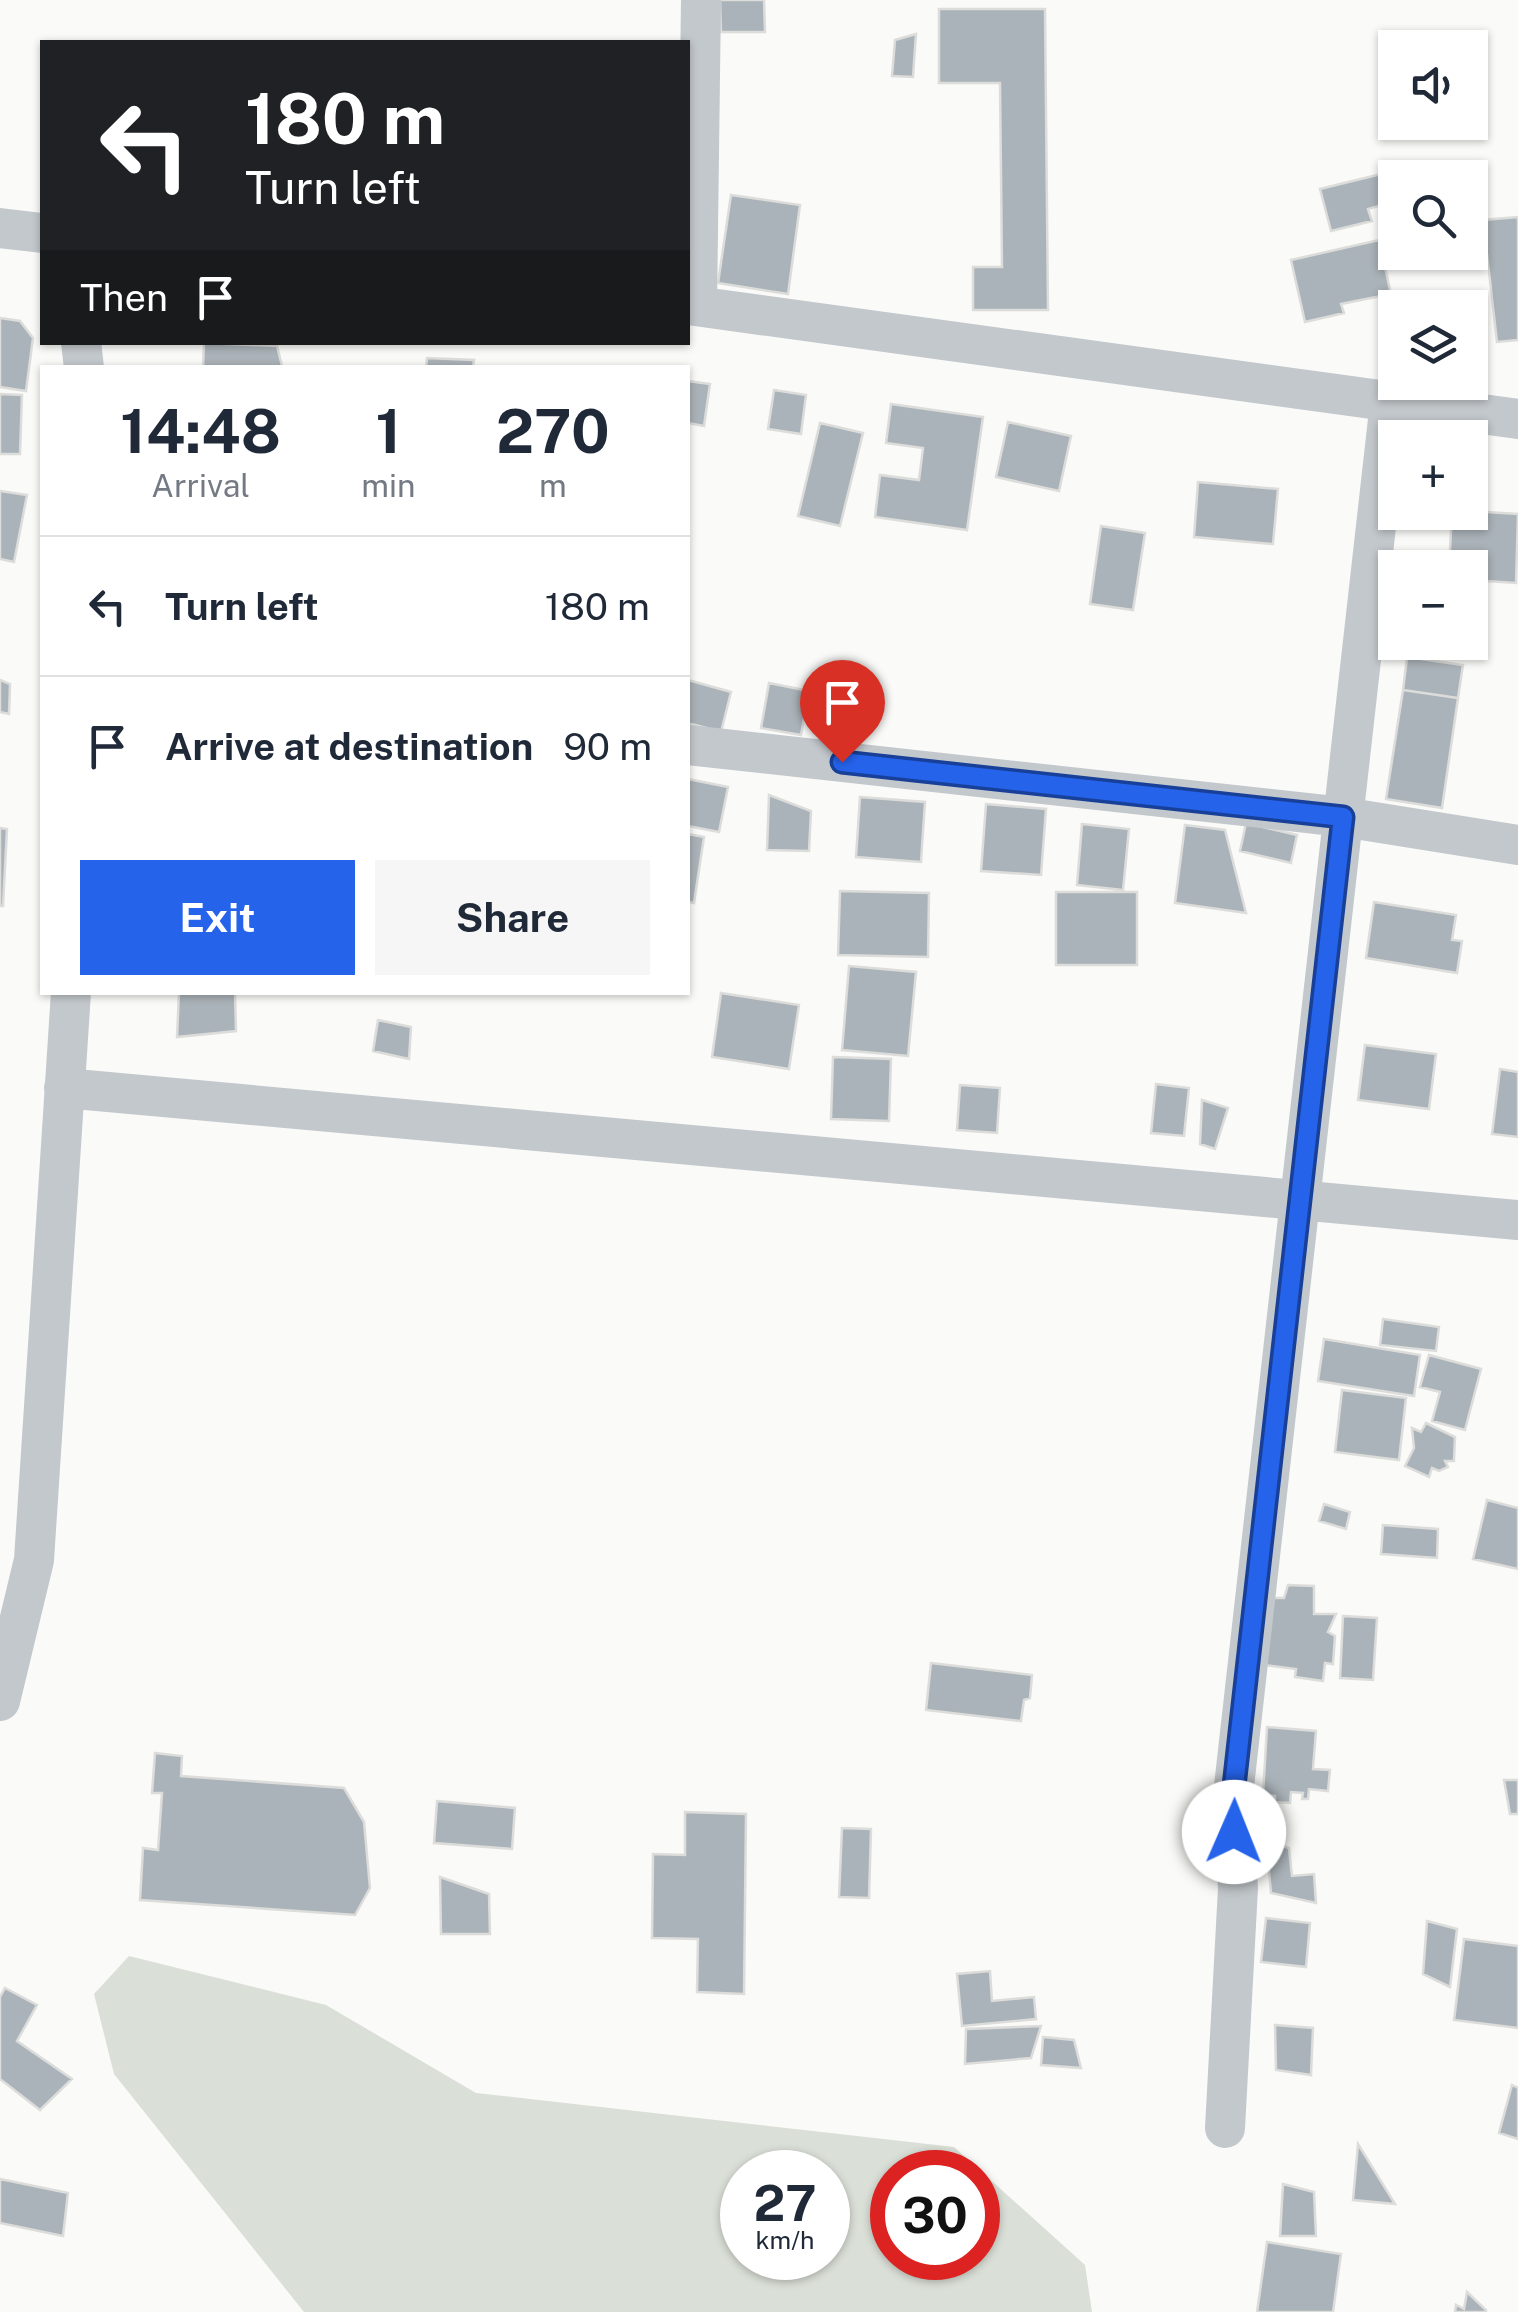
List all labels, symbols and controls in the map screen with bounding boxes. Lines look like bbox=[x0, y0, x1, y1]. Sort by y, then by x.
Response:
map controls bbox=[1378, 30, 1488, 660]
button: sound bbox=[1378, 30, 1488, 140]
text: 180 m bbox=[245, 77, 445, 160]
icon: left bbox=[80, 80, 210, 210]
button: search bbox=[1378, 160, 1488, 270]
text: Turn left bbox=[245, 161, 421, 214]
icon: arrive bbox=[188, 270, 243, 325]
text: Then bbox=[80, 275, 168, 320]
button: layers bbox=[1378, 290, 1488, 400]
text: 14:48 bbox=[120, 396, 281, 467]
text: 1 bbox=[376, 396, 401, 467]
text: 270 bbox=[496, 396, 610, 467]
button: + bbox=[1378, 420, 1488, 530]
text: Arrival bbox=[151, 467, 250, 504]
text: min bbox=[361, 467, 416, 504]
text: m bbox=[539, 467, 567, 504]
button: − bbox=[1378, 550, 1488, 660]
icon: left bbox=[80, 579, 135, 634]
text: Turn left bbox=[165, 584, 319, 629]
text: 180 m bbox=[545, 584, 650, 629]
pin bbox=[800, 660, 885, 763]
icon: arrive bbox=[815, 675, 870, 730]
icon: arrive bbox=[80, 719, 135, 774]
text: Arrive at destination bbox=[165, 724, 533, 769]
text: 90 m bbox=[563, 724, 652, 769]
button: Exit bbox=[80, 860, 355, 975]
button: Share bbox=[375, 860, 650, 975]
position arrow bbox=[1182, 1780, 1286, 1884]
speed limit sign: 30 bbox=[870, 2150, 1000, 2280]
text: 27 bbox=[753, 2173, 817, 2232]
text: km/h bbox=[756, 2225, 814, 2255]

